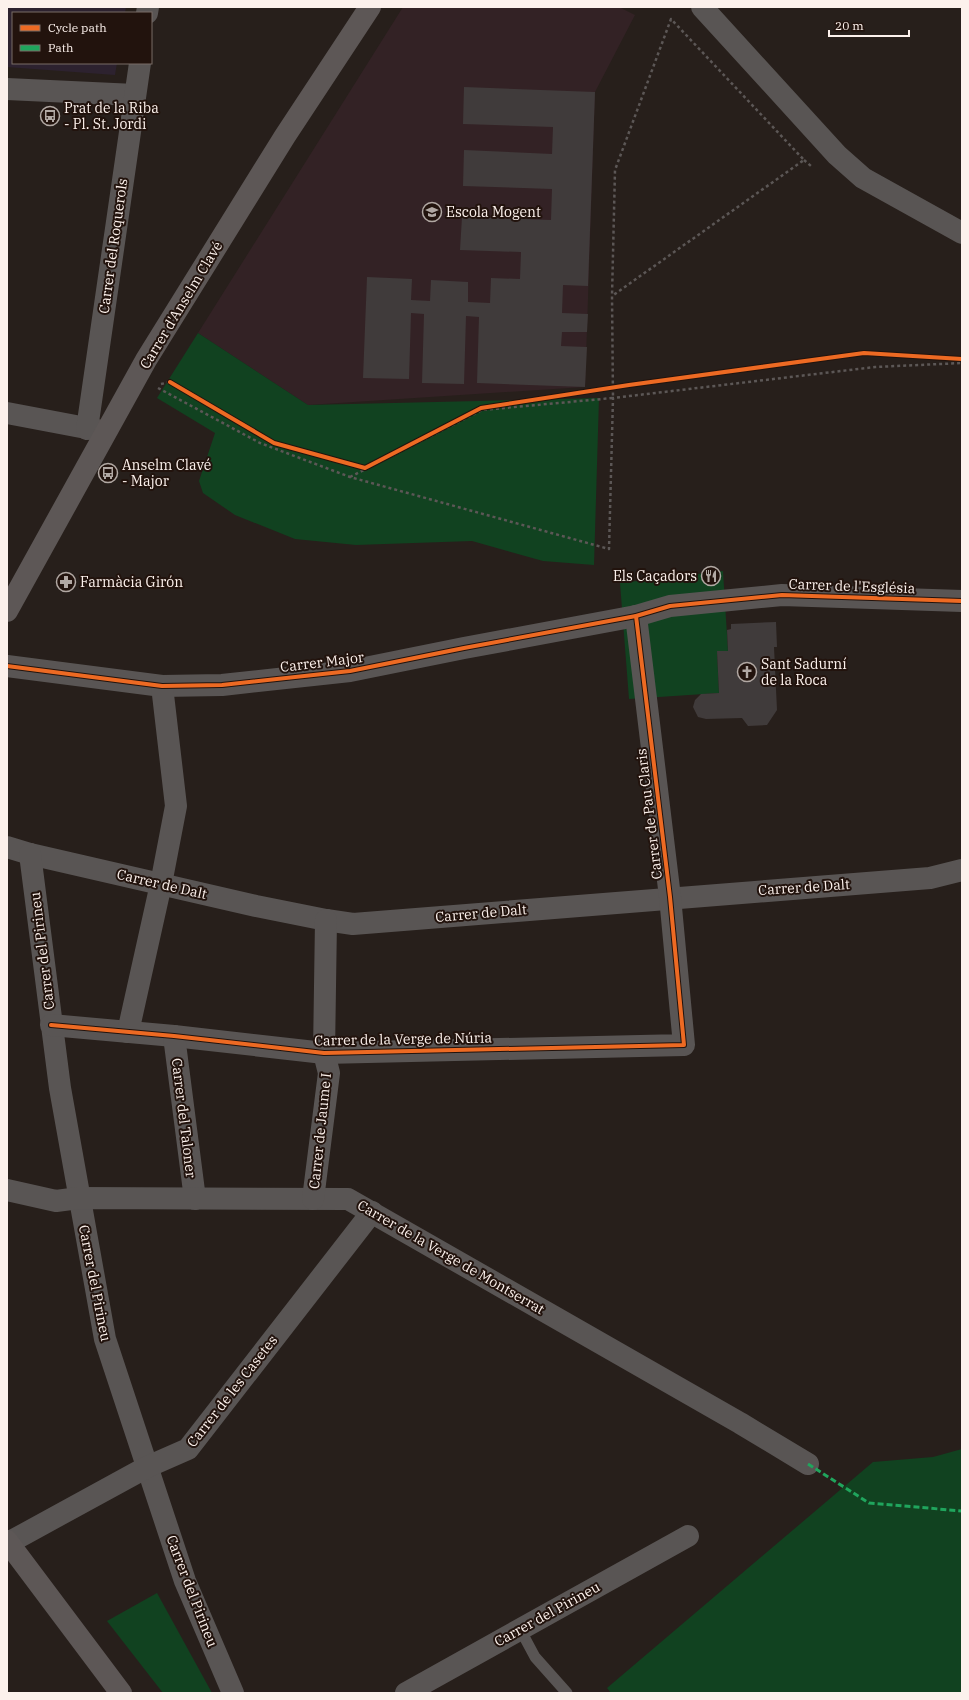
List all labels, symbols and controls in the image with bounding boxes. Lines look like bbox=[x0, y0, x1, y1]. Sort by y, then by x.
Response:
legend bbox=[12, 12, 152, 64]
scale bar bbox=[829, 12, 909, 38]
text: 20 m bbox=[835, 18, 864, 33]
text: Cycle path bbox=[48, 20, 107, 35]
text: Path bbox=[48, 40, 74, 55]
place label: Prat de la Riba - Pl. St. Jordi bbox=[64, 99, 159, 133]
bus stop icon: Prat de la Riba - Pl. St. Jordi bbox=[39, 105, 61, 127]
street label: Carrer del Roquerols bbox=[95, 177, 131, 315]
school or university icon: Escola Mogent bbox=[421, 201, 443, 223]
place label: Escola Mogent bbox=[446, 203, 541, 221]
street label: Carrer d'Anselm Clavé bbox=[136, 238, 226, 372]
place label: Anselm Clavé - Major bbox=[122, 456, 211, 490]
bus stop icon: Anselm Clavé - Major bbox=[97, 462, 119, 484]
restaurant icon: Els Caçadors bbox=[700, 565, 722, 587]
place label: Els Caçadors bbox=[613, 567, 697, 585]
pharmacy icon: Farmàcia Girón bbox=[55, 571, 77, 593]
place label: Farmàcia Girón bbox=[80, 573, 183, 591]
street label: Carrer de l'Església bbox=[788, 575, 916, 597]
street label: Carrer Major bbox=[279, 648, 366, 676]
place label: Sant Sadurní de la Roca bbox=[761, 655, 847, 689]
church icon: Sant Sadurní de la Roca bbox=[736, 661, 758, 683]
street label: Carrer de Pau Claris bbox=[632, 747, 666, 880]
street label: Carrer de Dalt bbox=[115, 865, 209, 903]
street label: Carrer de Dalt bbox=[758, 875, 851, 899]
street label: Carrer del Pirineu bbox=[26, 891, 58, 1011]
street label: Carrer de Dalt bbox=[434, 900, 528, 926]
street label: Carrer de la Verge de Núria bbox=[314, 1028, 492, 1050]
street label: Carrer del Taloner bbox=[168, 1057, 200, 1180]
street label: Carrer de Jaume I bbox=[305, 1072, 335, 1190]
street label: Carrer de la Verge de Montserrat bbox=[354, 1196, 548, 1318]
street label: Carrer del Pirineu bbox=[75, 1223, 115, 1343]
street label: Carrer de les Casetes bbox=[183, 1331, 281, 1451]
street label: Carrer del Pirineu bbox=[162, 1533, 222, 1650]
street label: Carrer del Pirineu bbox=[491, 1577, 603, 1651]

